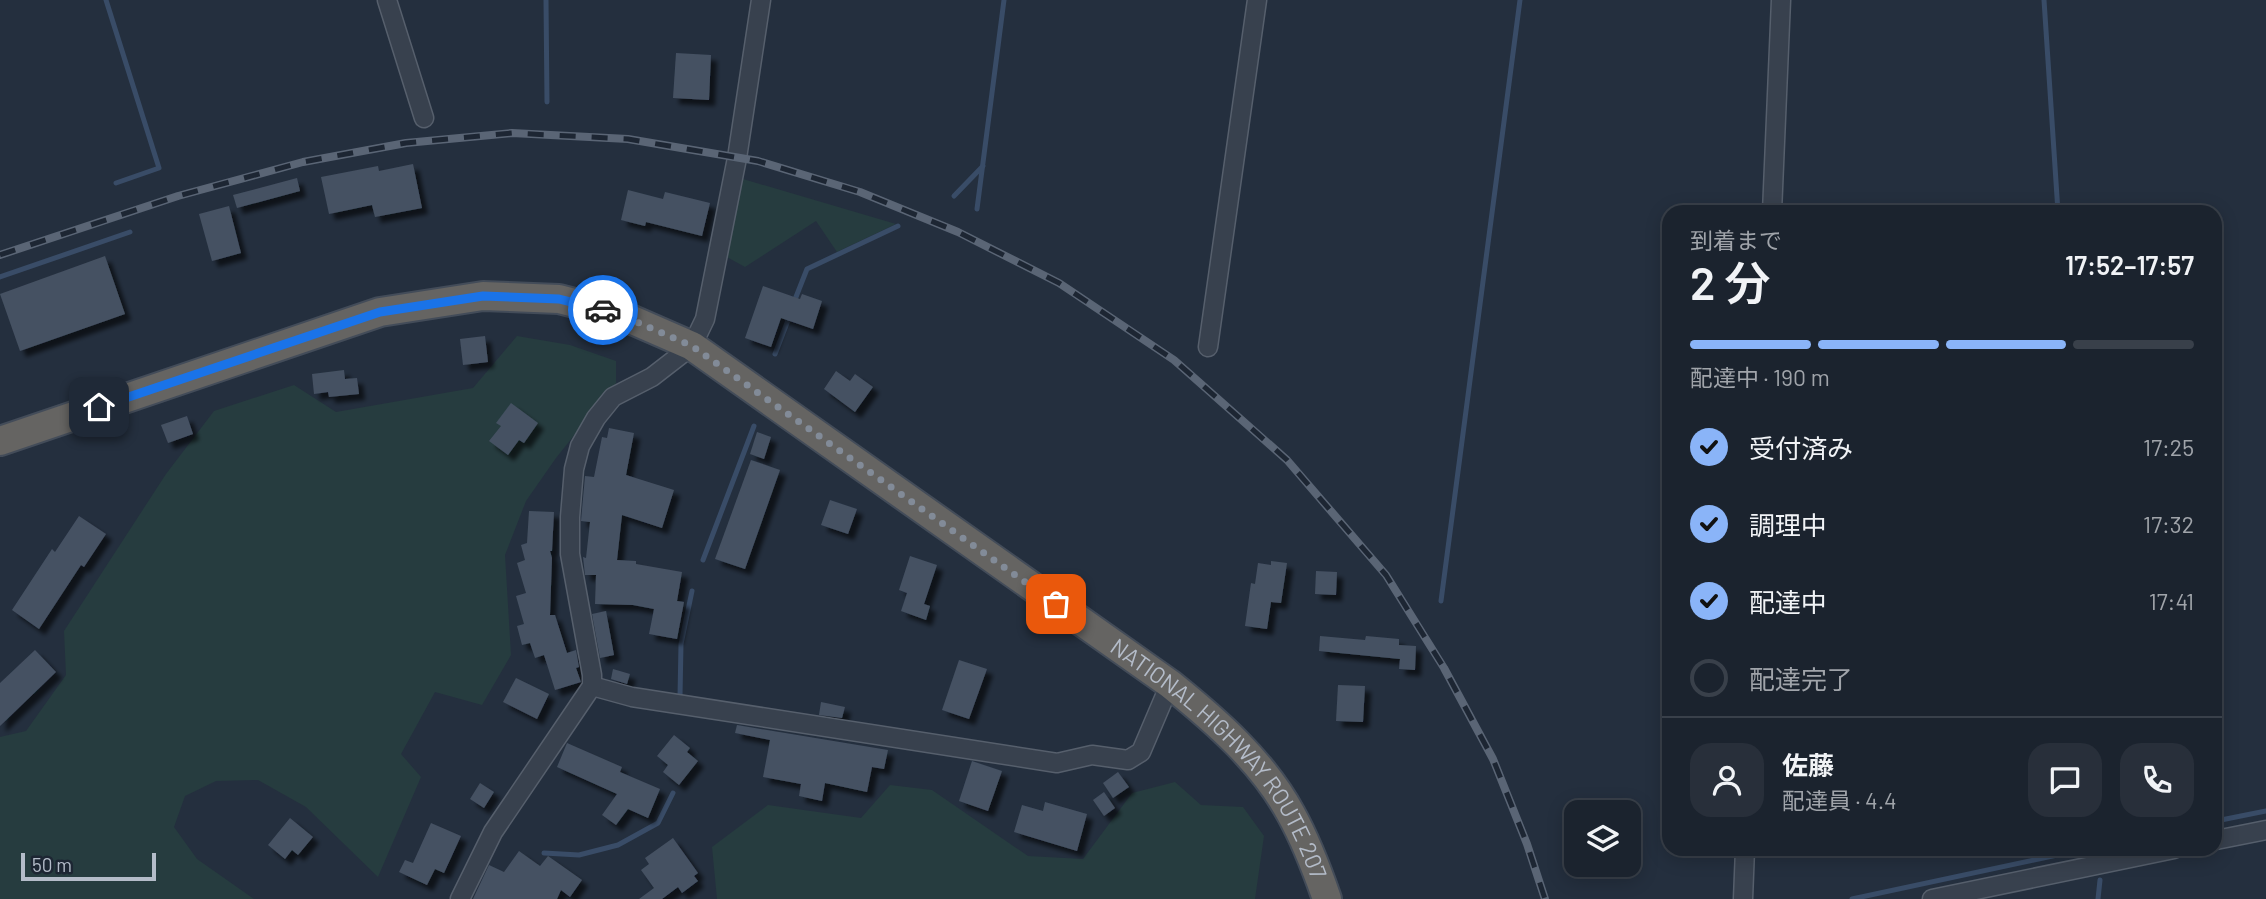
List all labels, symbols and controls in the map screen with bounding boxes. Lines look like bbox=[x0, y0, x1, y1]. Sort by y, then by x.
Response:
text: 到着まで bbox=[1690, 226, 1782, 254]
text: 17:52–17:57 bbox=[2065, 249, 2194, 280]
text: 2 分 bbox=[1690, 254, 1771, 309]
courier bbox=[568, 275, 638, 345]
icon: car bbox=[584, 291, 622, 329]
text: 配達中 · 190 m bbox=[1690, 363, 1830, 391]
pin bbox=[69, 377, 129, 437]
icon: home bbox=[80, 388, 118, 426]
icon: check bbox=[1690, 428, 1728, 466]
text: 受付済み bbox=[1749, 432, 1853, 463]
text: 17:25 bbox=[2143, 433, 2194, 461]
icon: check bbox=[1690, 505, 1728, 543]
text: 調理中 bbox=[1749, 509, 1827, 540]
text: 17:32 bbox=[2143, 510, 2194, 538]
pin bbox=[1026, 574, 1086, 634]
icon: check bbox=[1690, 582, 1728, 620]
icon: bag bbox=[1037, 585, 1075, 623]
text: 配達中 bbox=[1749, 586, 1827, 617]
text: 17:41 bbox=[2149, 587, 2194, 615]
street label: NATIONAL HIGHWAY ROUTE 207 bbox=[1106, 632, 1333, 882]
text: 配達完了 bbox=[1749, 663, 1853, 694]
button: person bbox=[1690, 743, 1764, 817]
button: chat bbox=[2028, 743, 2102, 817]
button: phone bbox=[2120, 743, 2194, 817]
text: 佐藤 bbox=[1782, 749, 1834, 780]
text: 配達員 · 4.4 bbox=[1782, 786, 1897, 814]
map controls bbox=[1564, 800, 1641, 877]
button: layers bbox=[1564, 800, 1641, 877]
scale bar bbox=[21, 850, 156, 882]
text: 50 m bbox=[32, 853, 72, 876]

